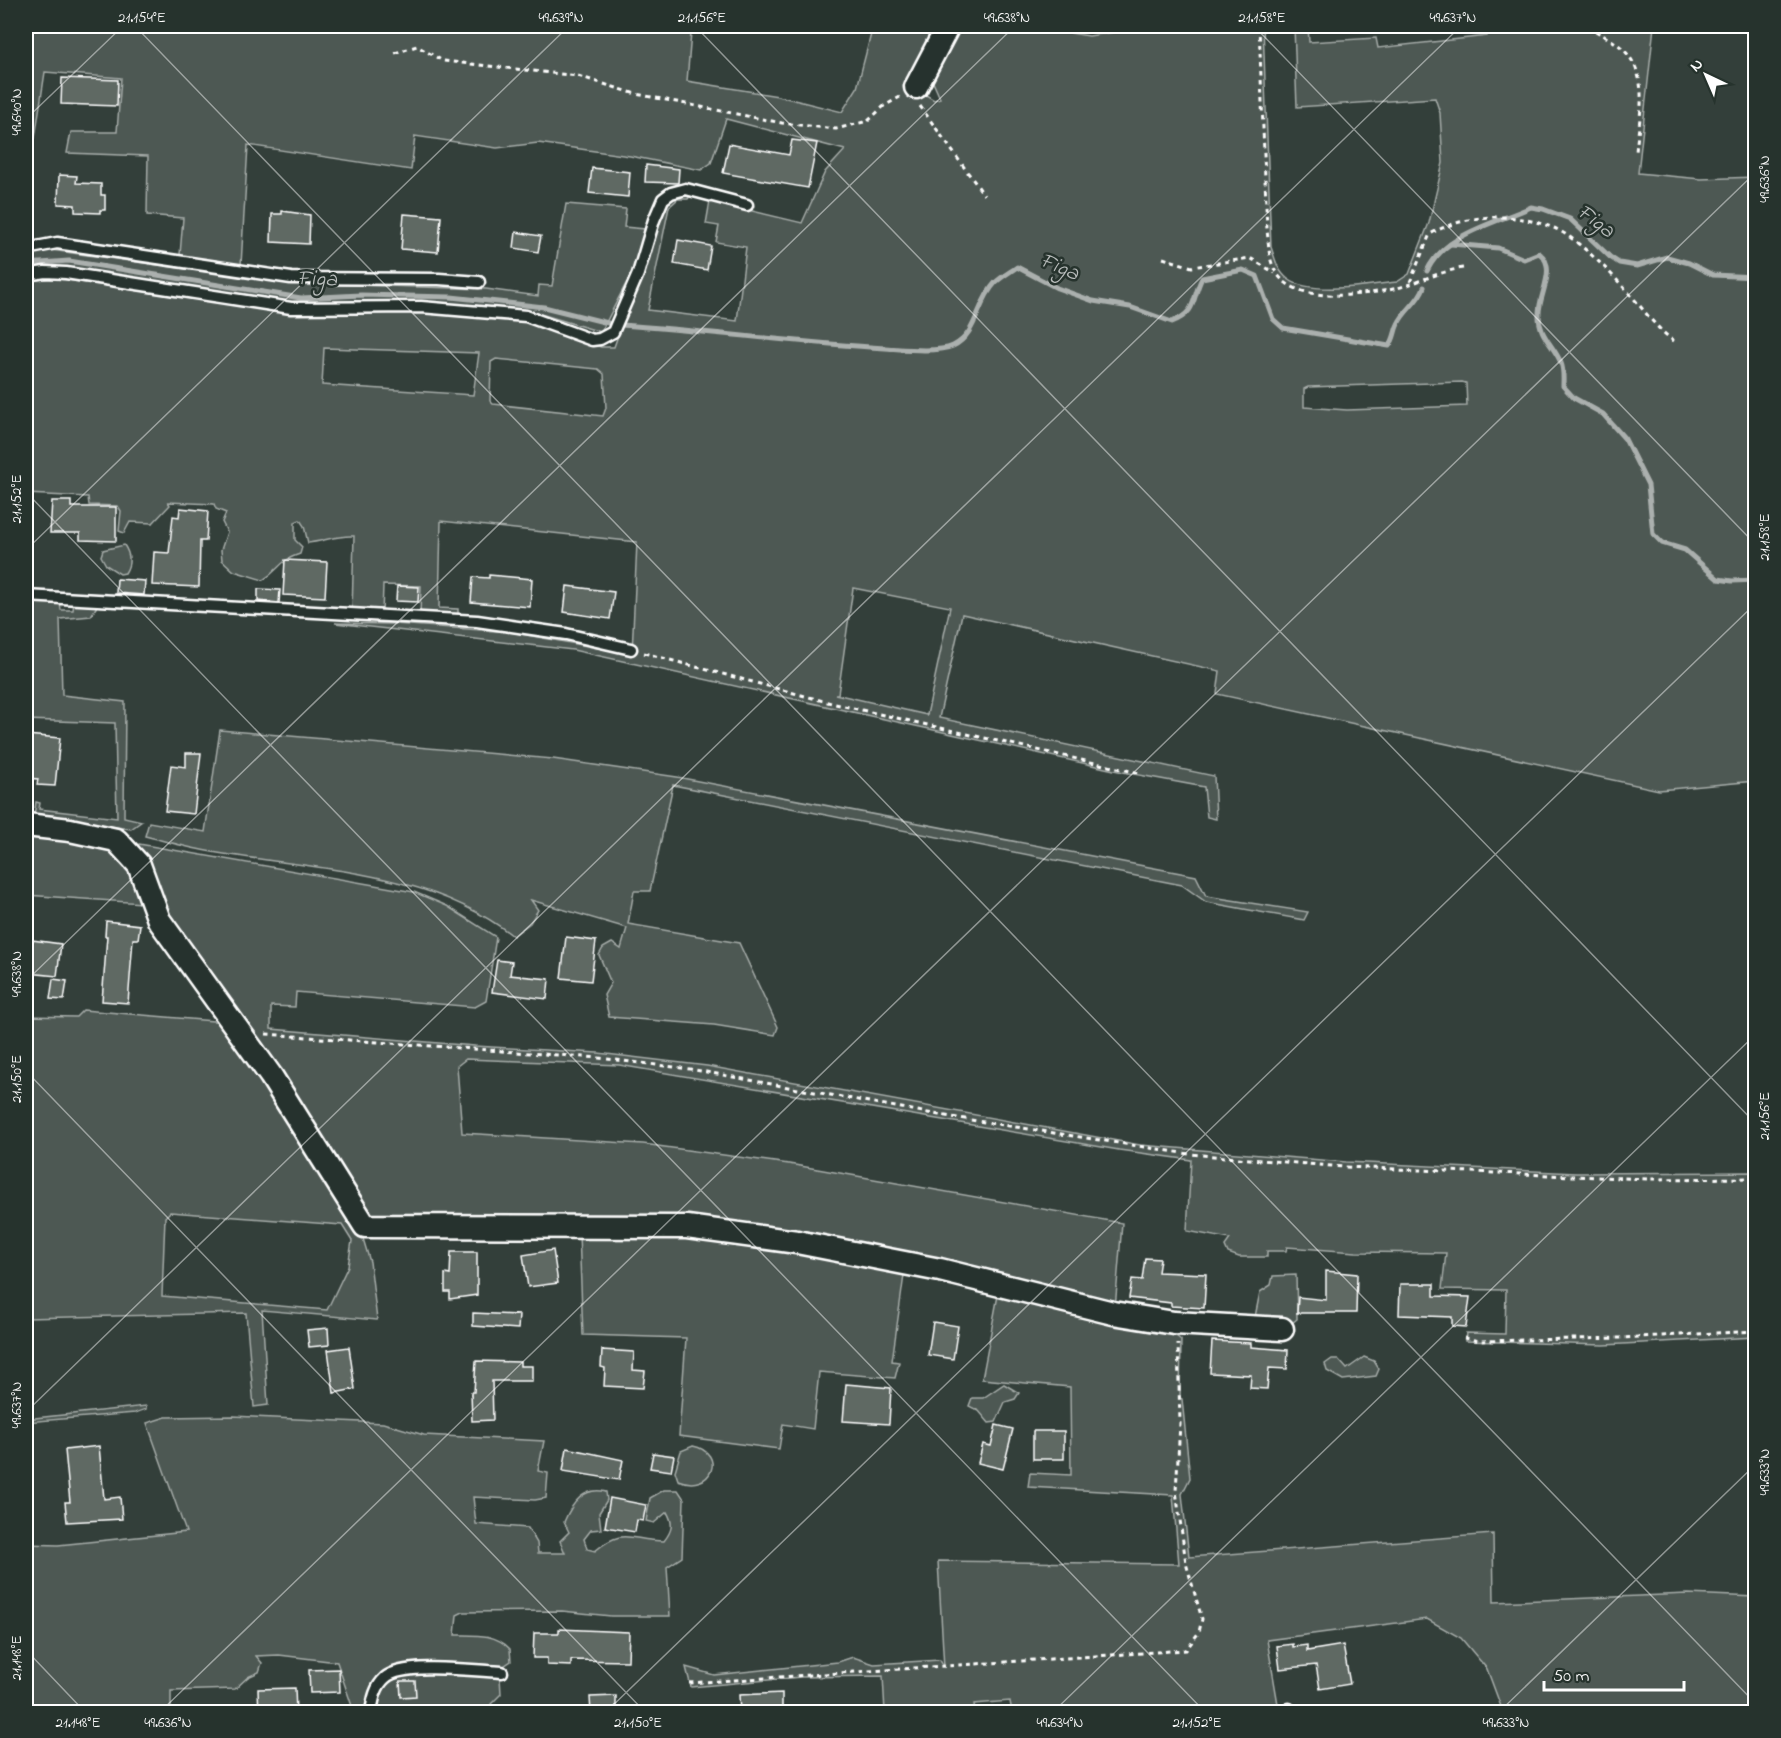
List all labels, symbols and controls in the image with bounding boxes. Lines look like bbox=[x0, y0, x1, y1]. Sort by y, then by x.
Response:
text: 21.154°E bbox=[118, 7, 166, 29]
text: 49.639°N bbox=[538, 7, 584, 29]
text: 21.156°E bbox=[678, 7, 726, 29]
text: 49.638°N bbox=[984, 7, 1030, 29]
text: 21.158°E bbox=[1238, 7, 1286, 29]
text: 49.637°N bbox=[1430, 7, 1476, 29]
north arrow bbox=[1676, 45, 1736, 105]
text: N bbox=[1685, 53, 1709, 78]
text: 49.640°N bbox=[6, 88, 28, 136]
text: 49.636°N bbox=[1754, 155, 1776, 203]
water label: Figa bbox=[1569, 197, 1621, 247]
water label: Figa bbox=[1034, 245, 1085, 291]
water label: Figa bbox=[296, 263, 339, 297]
text: 21.152°E bbox=[6, 474, 28, 524]
text: 21.158°E bbox=[1754, 513, 1776, 561]
text: 49.638°N bbox=[6, 951, 28, 997]
text: 21.150°E bbox=[6, 1055, 28, 1103]
text: 21.156°E bbox=[1754, 1092, 1776, 1140]
text: 49.637°N bbox=[6, 1382, 28, 1428]
text: 49.633°N bbox=[1754, 1449, 1776, 1495]
text: 21.148°E bbox=[6, 1636, 28, 1680]
scale bar bbox=[1544, 1654, 1684, 1692]
text: 50 m bbox=[1553, 1664, 1590, 1690]
text: 21.148°E bbox=[56, 1712, 100, 1734]
text: 49.636°N bbox=[144, 1712, 192, 1734]
text: 21.150°E bbox=[614, 1712, 662, 1734]
text: 49.634°N bbox=[1037, 1712, 1083, 1734]
text: 21.152°E bbox=[1172, 1712, 1222, 1734]
text: 49.633°N bbox=[1483, 1712, 1529, 1734]

